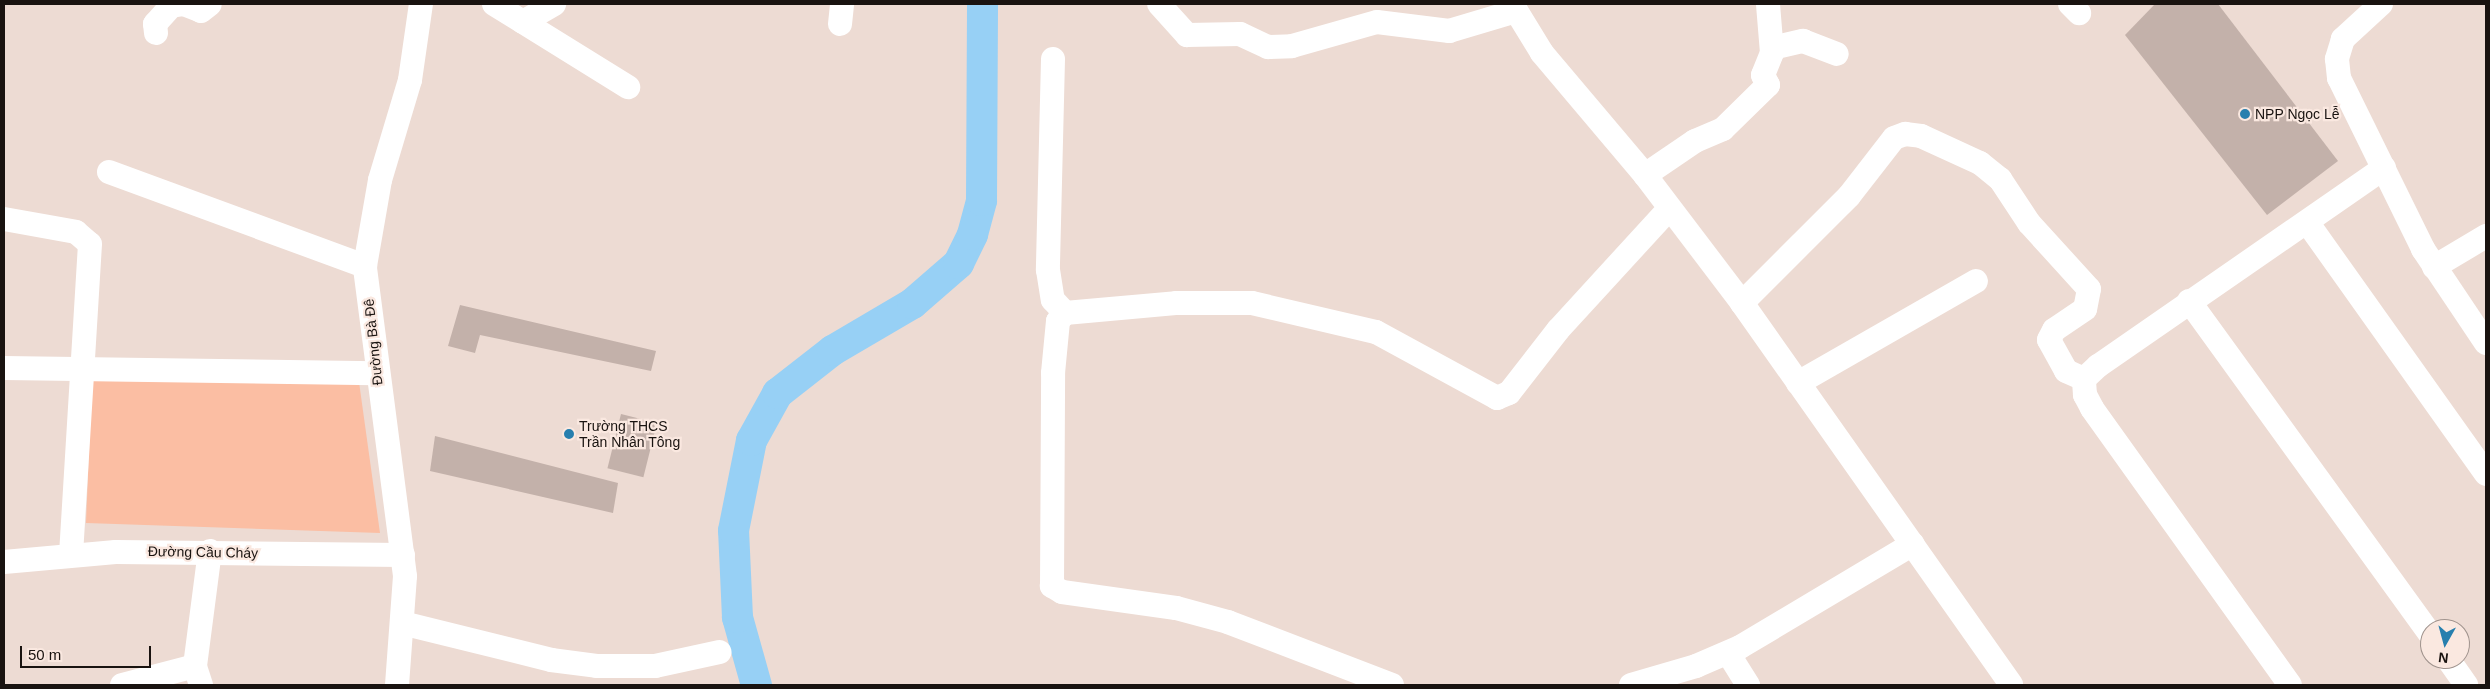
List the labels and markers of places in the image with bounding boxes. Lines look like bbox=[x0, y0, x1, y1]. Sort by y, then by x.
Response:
place label: NPP Ngọc Lễ bbox=[2255, 106, 2340, 122]
marker: NPP Ngọc Lễ bbox=[2239, 108, 2251, 120]
place label: Trường THCS Trần Nhân Tông bbox=[579, 418, 680, 451]
marker: Trường THCS Trần Nhân Tông bbox=[563, 428, 575, 440]

